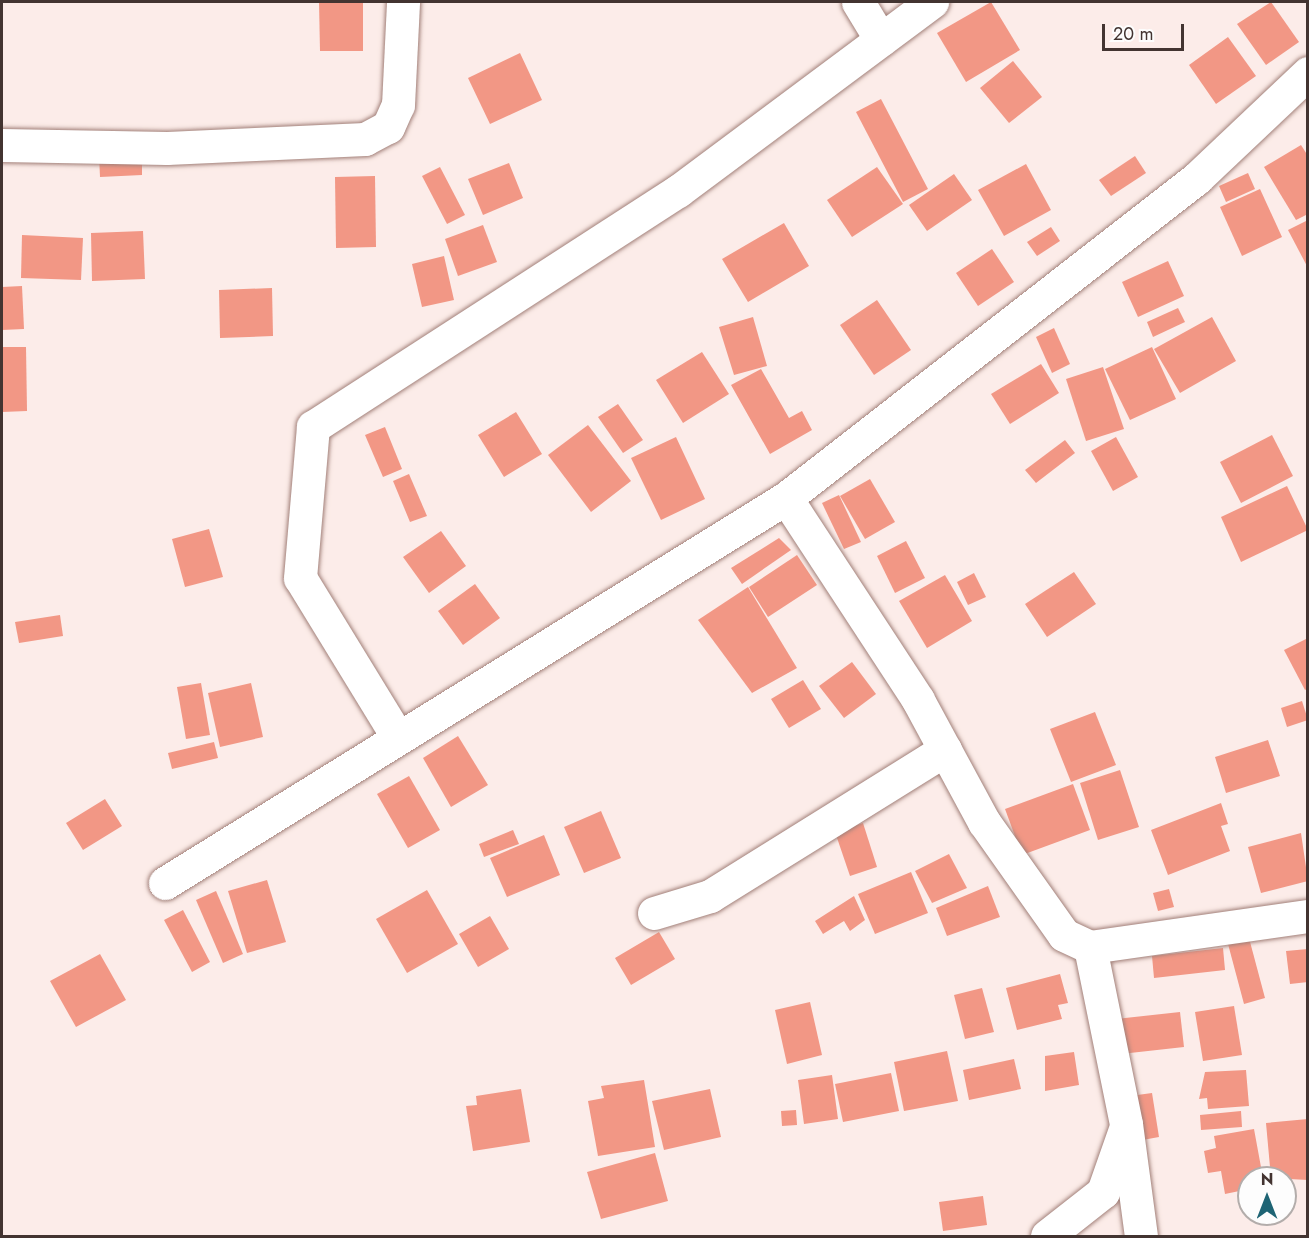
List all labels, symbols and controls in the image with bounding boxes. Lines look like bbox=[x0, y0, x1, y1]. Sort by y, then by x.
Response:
scale bar bbox=[1105, 12, 1188, 50]
text: 20 m bbox=[1113, 21, 1153, 47]
north arrow bbox=[1237, 1166, 1297, 1226]
text: N bbox=[1261, 1168, 1273, 1191]

